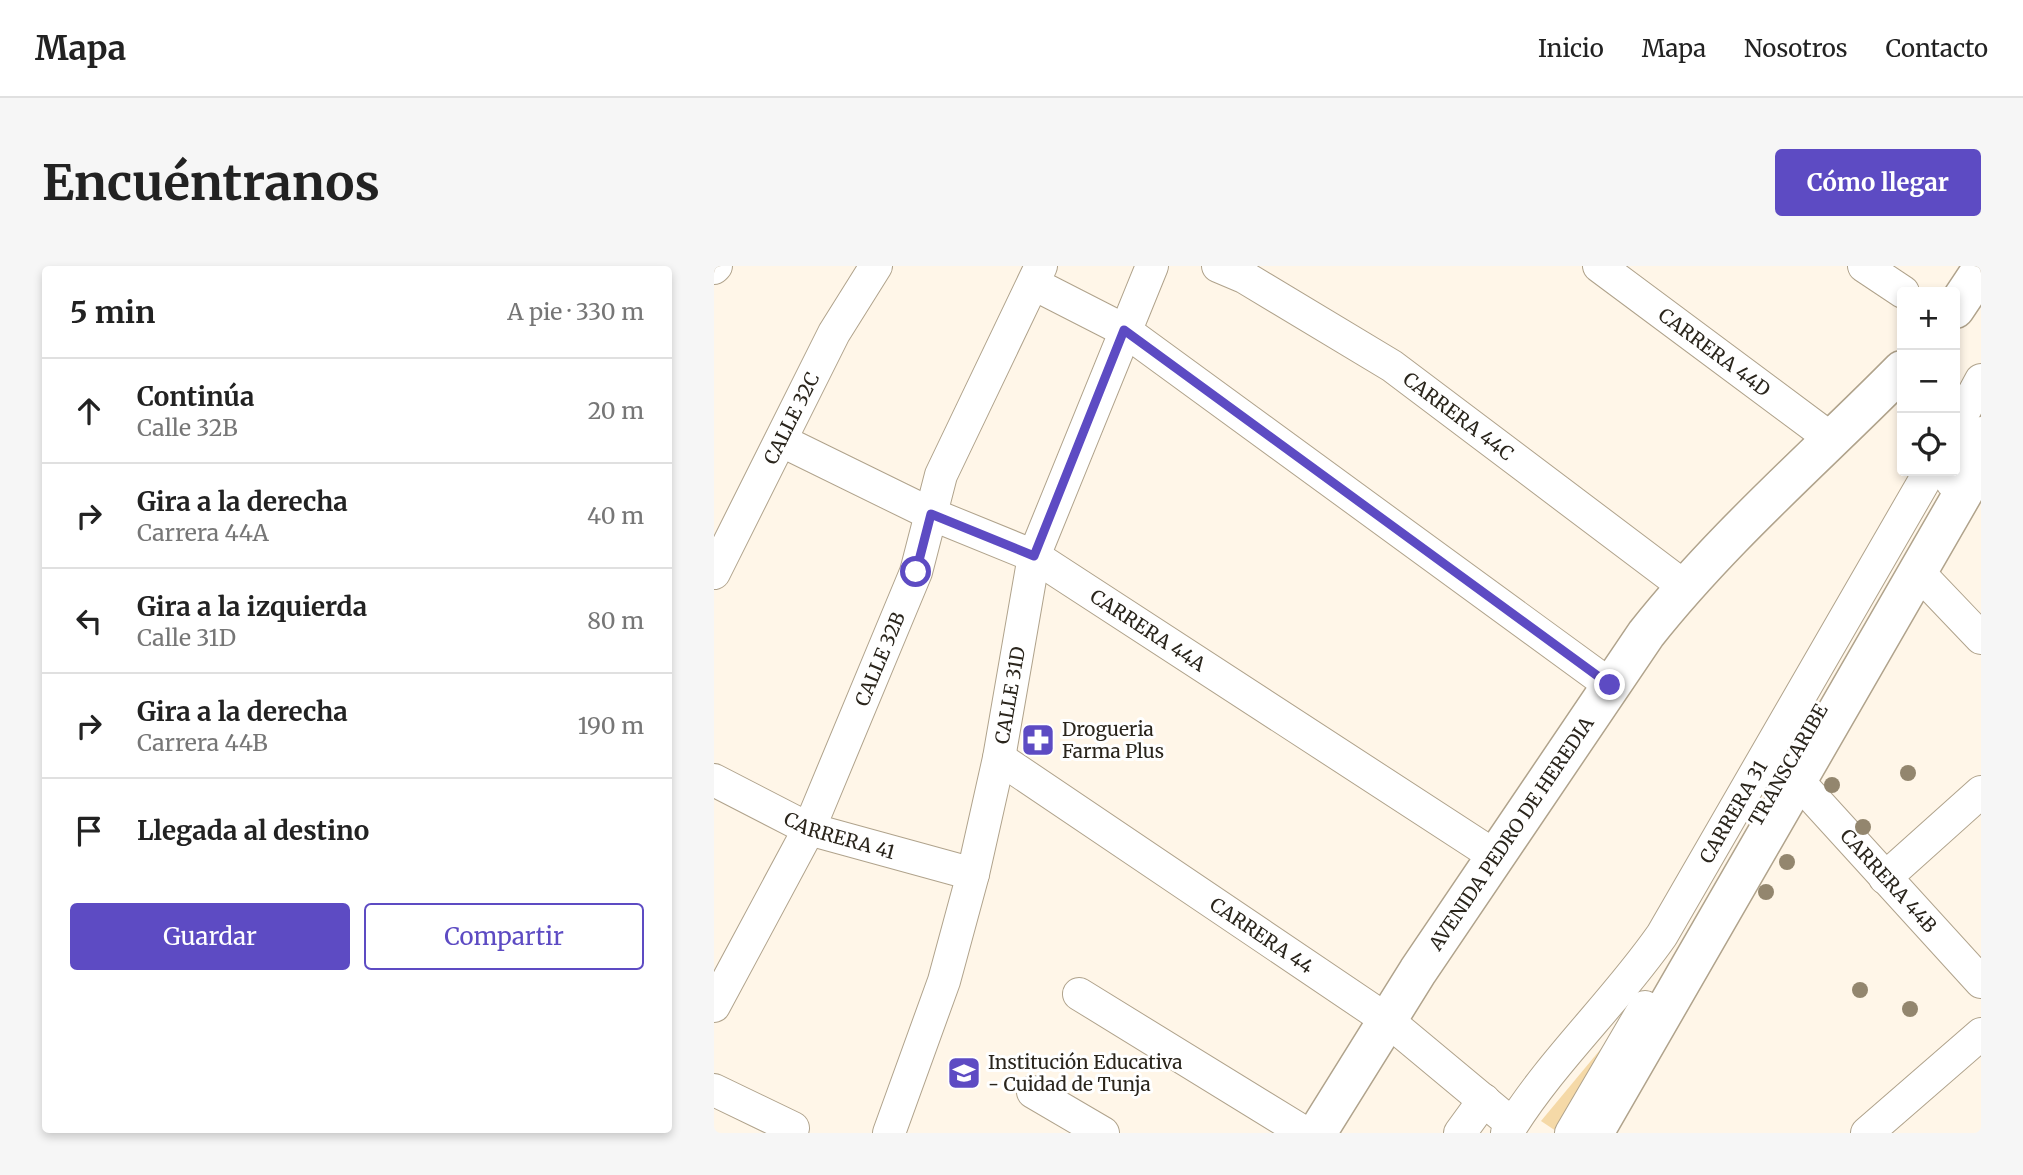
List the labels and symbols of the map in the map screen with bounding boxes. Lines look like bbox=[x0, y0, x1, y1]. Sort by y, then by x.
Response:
street label: CARRERA 44D bbox=[1654, 303, 1775, 401]
street label: CARRERA 44C bbox=[1398, 367, 1518, 465]
street label: CALLE 32C bbox=[758, 368, 824, 468]
route start bbox=[900, 556, 931, 587]
street label: CARRERA 44A bbox=[1086, 584, 1211, 677]
street label: CALLE 32B bbox=[850, 608, 910, 710]
street label: CALLE 31D bbox=[990, 645, 1030, 746]
route end bbox=[1594, 669, 1625, 700]
street label: TRANSCARIBE bbox=[1743, 700, 1833, 830]
street label: AVENIDA PEDRO DE HEREDIA bbox=[1423, 712, 1599, 956]
place label: Drogueria Farma Plus bbox=[1062, 717, 1164, 763]
pharmacy icon: Drogueria Farma Plus bbox=[1019, 721, 1057, 759]
street label: CARRERA 31 bbox=[1694, 756, 1773, 867]
street label: CARRERA 41 bbox=[780, 806, 898, 864]
street label: CARRERA 44B bbox=[1835, 824, 1942, 938]
street label: CARRERA 44 bbox=[1205, 892, 1318, 979]
place label: Institución Educativa - Cuidad de Tunja bbox=[988, 1050, 1183, 1096]
school or university icon: Institución Educativa - Cuidad de Tunja bbox=[945, 1054, 983, 1092]

